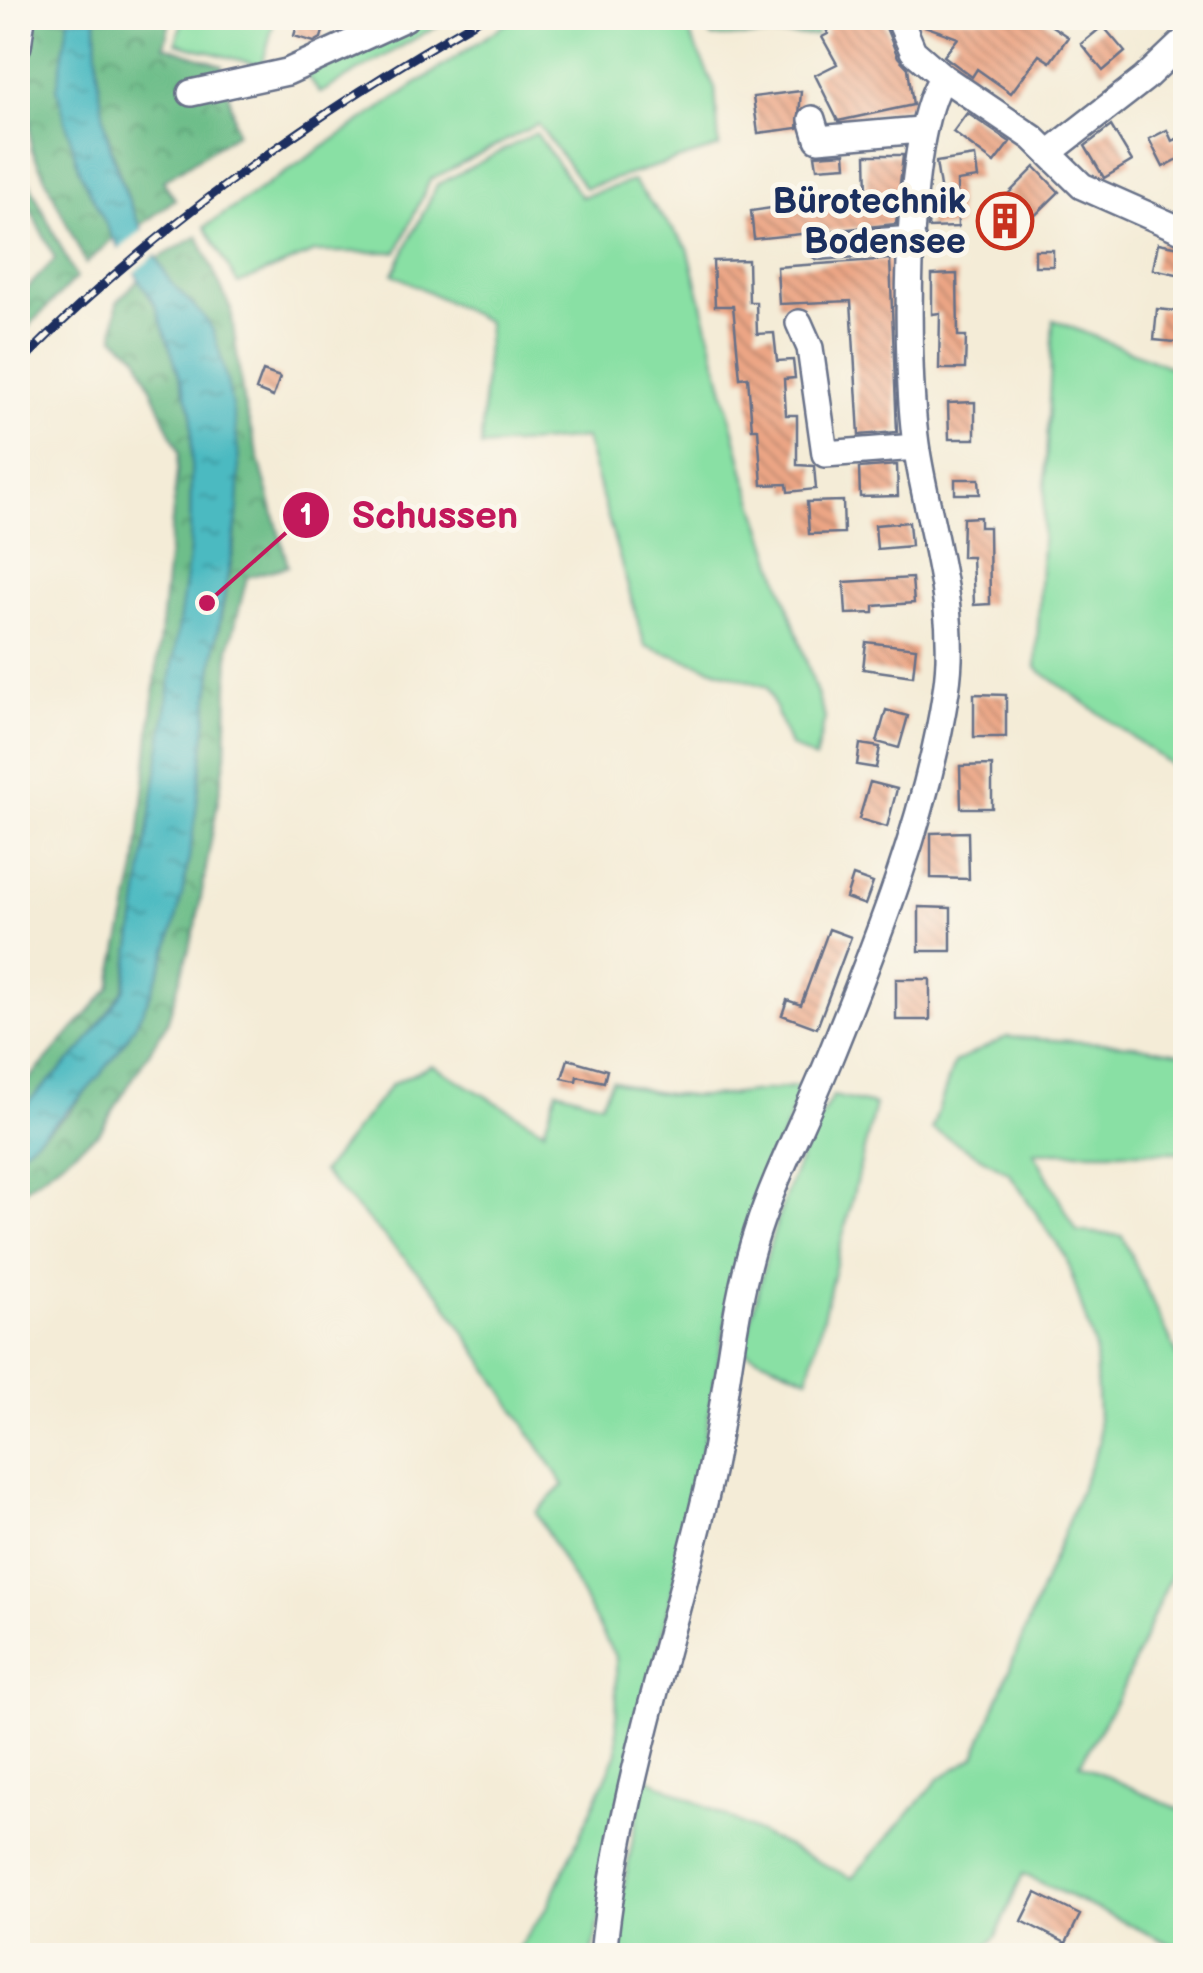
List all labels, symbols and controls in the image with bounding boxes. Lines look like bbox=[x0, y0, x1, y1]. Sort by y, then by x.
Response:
place label: Bürotechnik Bodensee bbox=[773, 181, 966, 264]
building icon: Bürotechnik Bodensee bbox=[975, 191, 1035, 251]
callout: Schussen bbox=[281, 481, 538, 549]
text: Schussen bbox=[352, 494, 518, 539]
text: 1 bbox=[300, 498, 312, 534]

